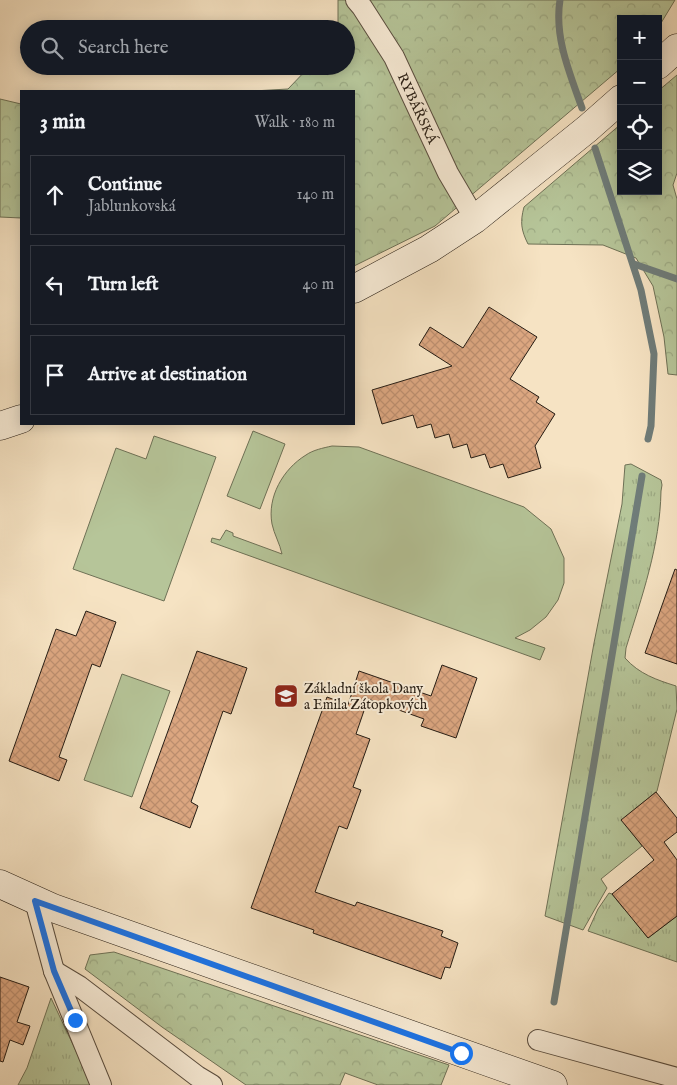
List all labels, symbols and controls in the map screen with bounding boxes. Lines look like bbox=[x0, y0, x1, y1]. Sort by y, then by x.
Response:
map controls bbox=[617, 15, 662, 195]
button: + bbox=[617, 15, 662, 60]
search box bbox=[20, 20, 355, 75]
icon: search bbox=[38, 34, 66, 62]
text: Search here bbox=[78, 36, 169, 60]
button: − bbox=[617, 60, 662, 105]
street label: RYBÁŘSKÁ bbox=[393, 70, 442, 147]
button: locate bbox=[617, 105, 662, 150]
text: 3 min bbox=[40, 109, 85, 136]
text: Walk · 180 m bbox=[254, 113, 335, 133]
button: layers bbox=[617, 150, 662, 195]
text: Continue bbox=[88, 173, 162, 197]
icon: ahead bbox=[41, 181, 69, 209]
text: 140 m bbox=[296, 185, 334, 205]
text: Jablunkovská bbox=[88, 197, 176, 217]
icon: left bbox=[41, 271, 69, 299]
text: Turn left bbox=[88, 273, 159, 297]
text: 40 m bbox=[302, 275, 334, 295]
icon: arrive bbox=[41, 361, 69, 389]
text: Arrive at destination bbox=[88, 363, 247, 387]
place label: Základní škola Dany a Emila Zátopkových bbox=[304, 680, 428, 714]
school or university icon: Základní škola Dany a Emila Zátopkových bbox=[273, 683, 299, 709]
route end bbox=[64, 1009, 87, 1032]
route start bbox=[450, 1042, 473, 1065]

